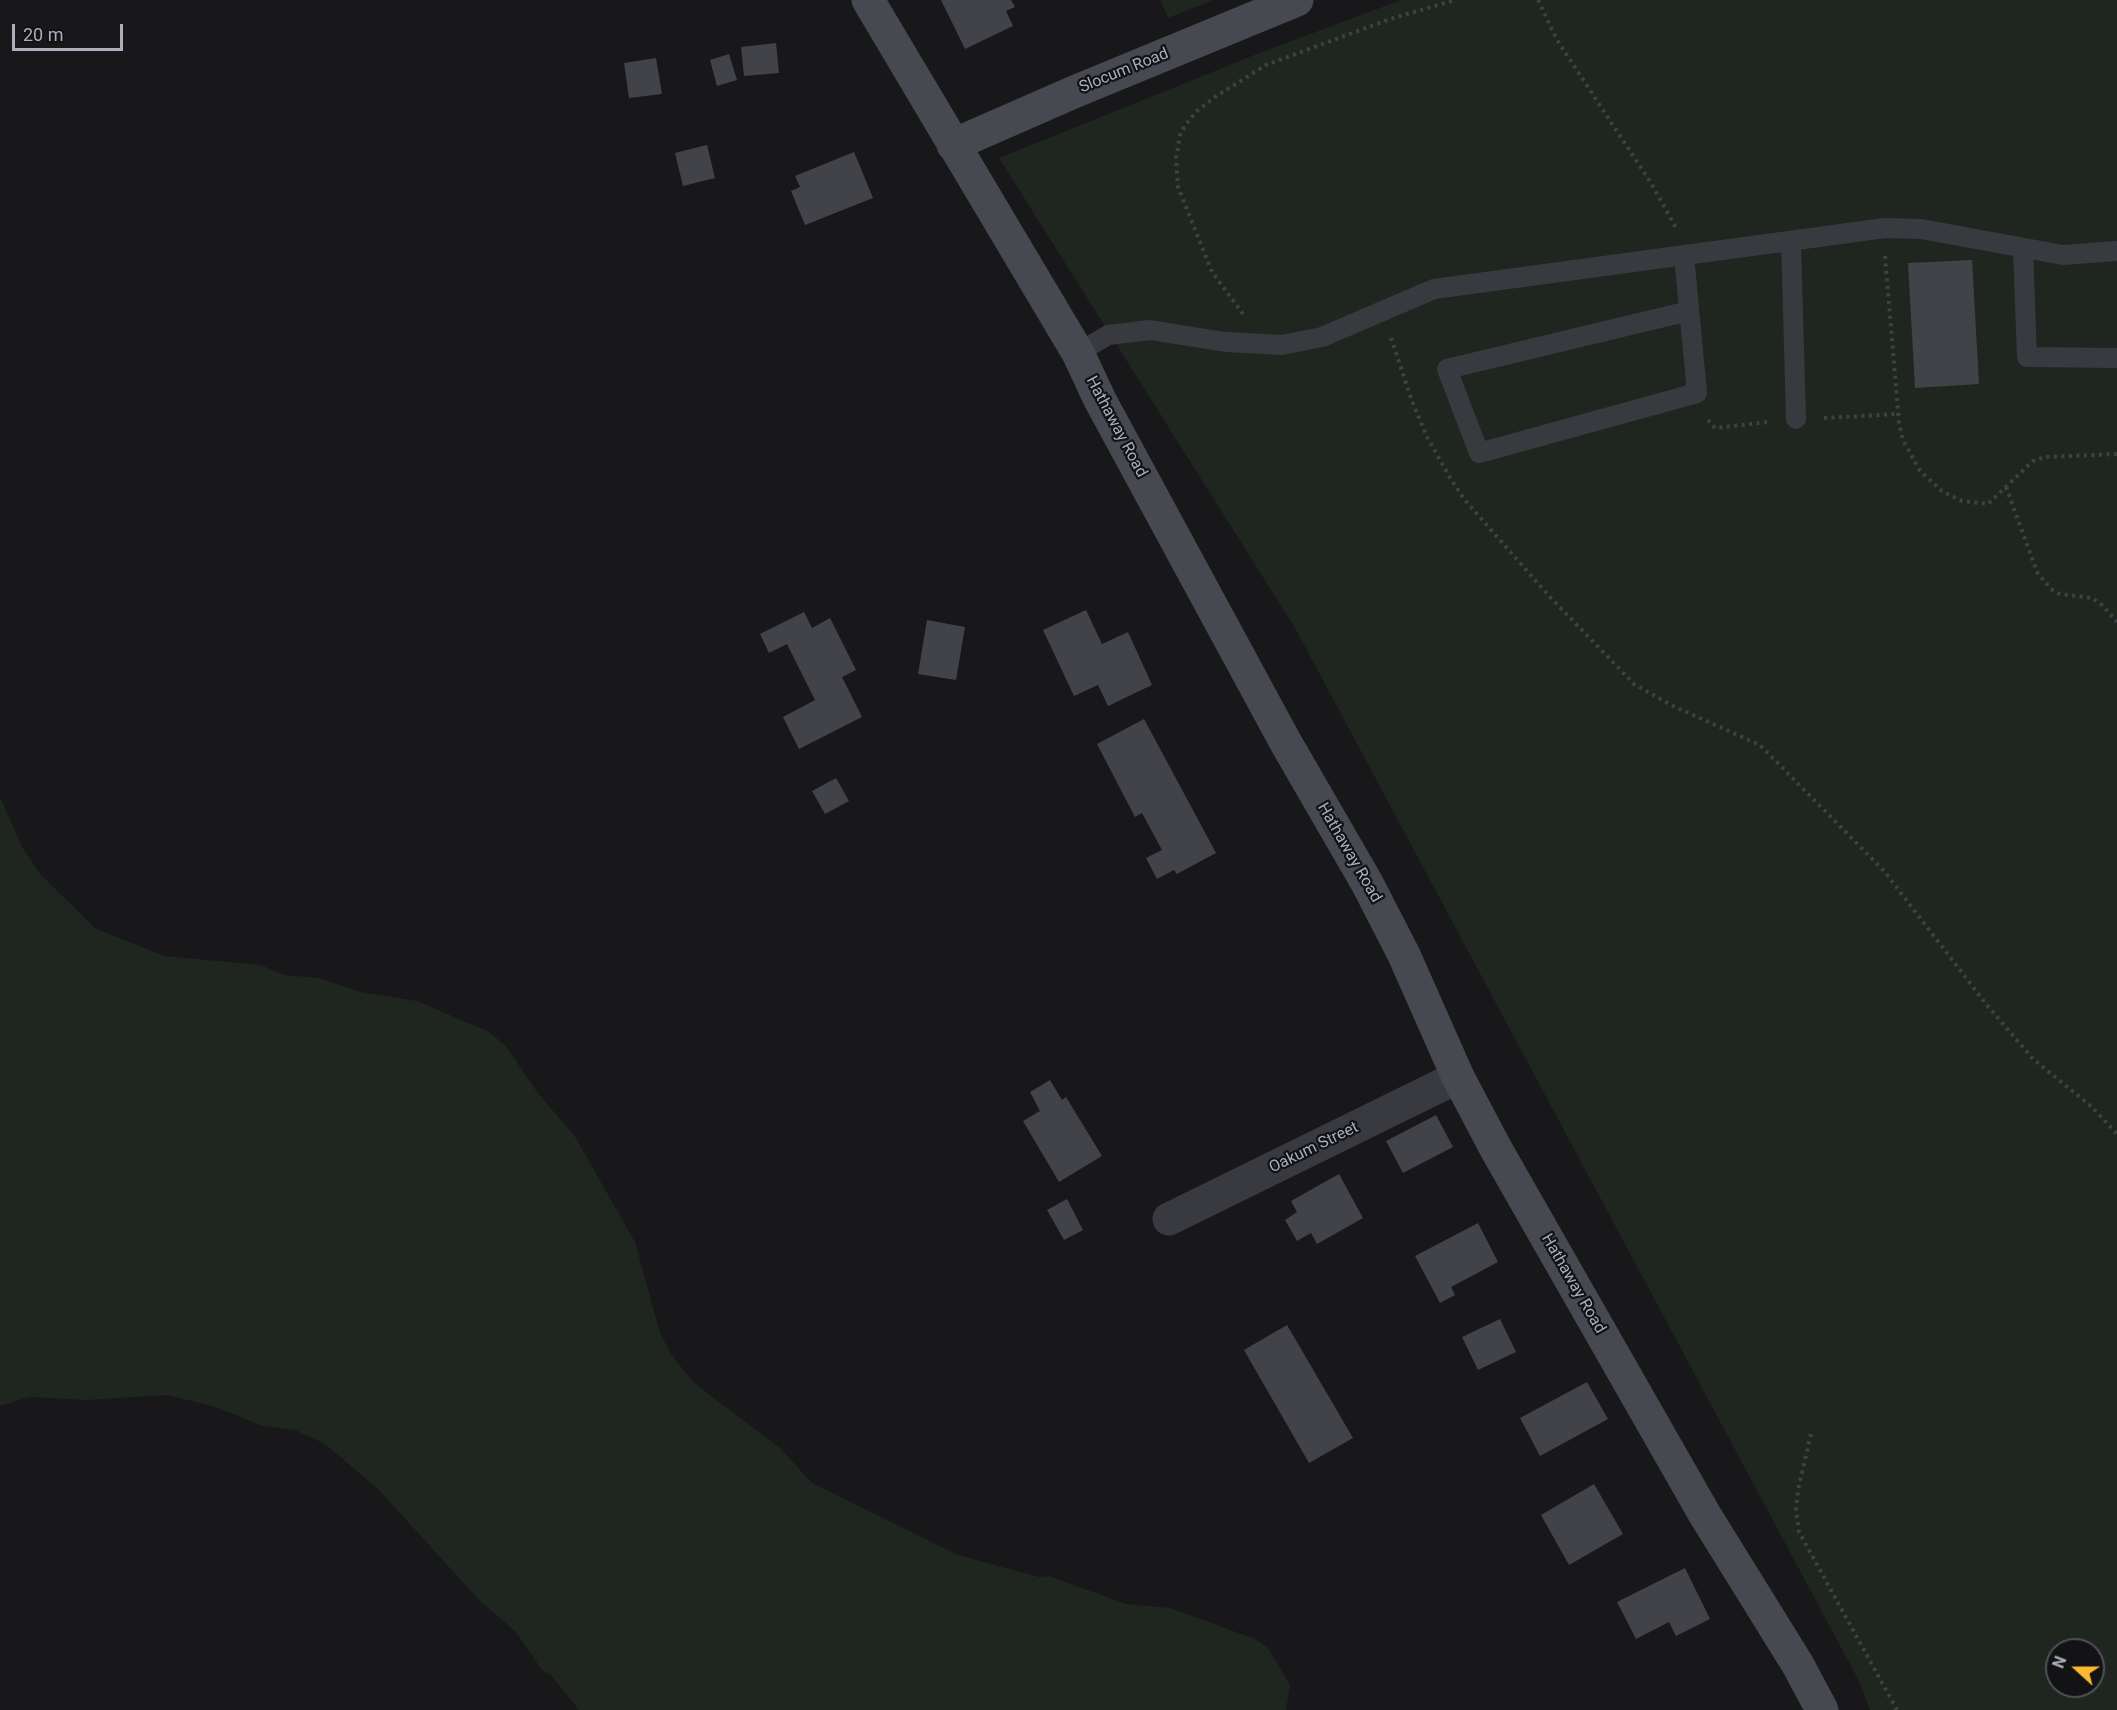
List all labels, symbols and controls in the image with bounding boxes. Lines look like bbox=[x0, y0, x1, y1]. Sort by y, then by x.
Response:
scale bar bbox=[15, 12, 126, 50]
text: 20 m bbox=[23, 24, 63, 45]
street label: Slocum Road bbox=[1077, 44, 1171, 98]
street label: Hathaway Road bbox=[1081, 373, 1151, 481]
street label: Hathaway Road bbox=[1313, 800, 1385, 906]
street label: Oakum Street bbox=[1266, 1118, 1362, 1178]
street label: Hathaway Road bbox=[1537, 1231, 1609, 1337]
north arrow bbox=[2045, 1638, 2105, 1698]
text: N bbox=[2049, 1653, 2070, 1671]

